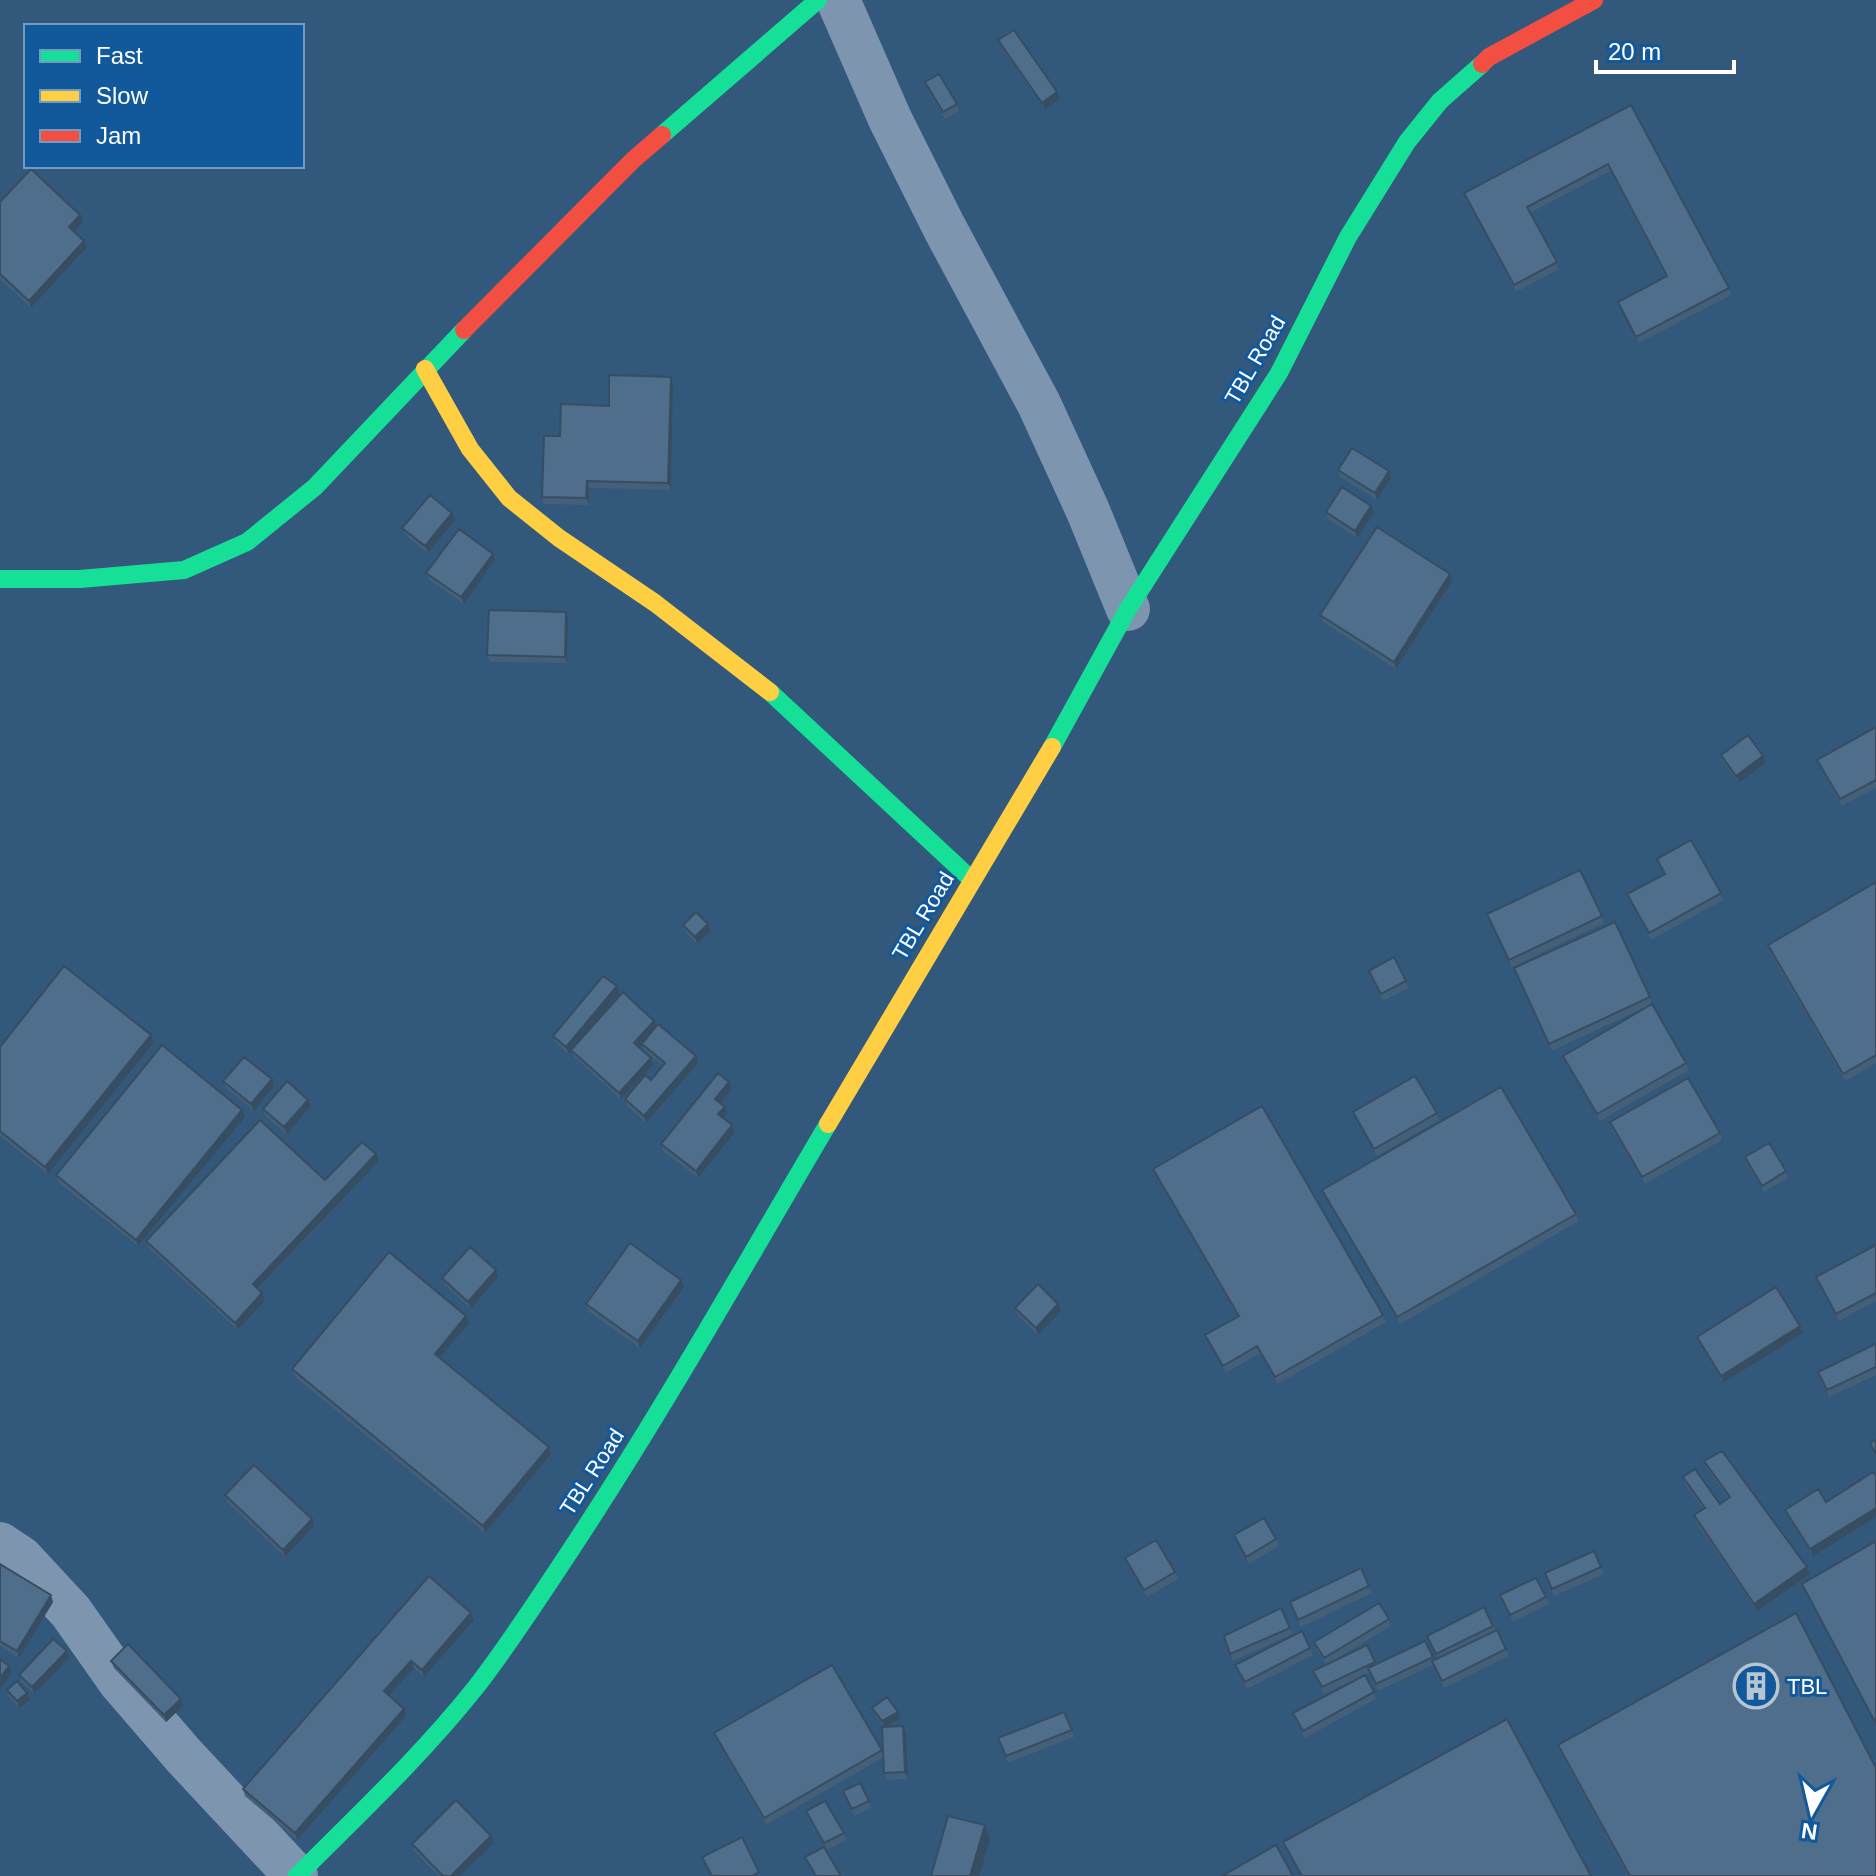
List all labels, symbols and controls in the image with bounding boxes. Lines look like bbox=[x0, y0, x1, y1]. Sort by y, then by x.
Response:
legend bbox=[24, 24, 304, 168]
scale bar bbox=[1596, 24, 1734, 74]
text: 20 m bbox=[1608, 38, 1661, 65]
text: Fast bbox=[96, 42, 143, 69]
text: Slow bbox=[96, 82, 149, 109]
text: Jam bbox=[96, 122, 141, 149]
street label: TBL Road bbox=[1220, 311, 1290, 409]
street label: TBL Road bbox=[887, 867, 959, 965]
street label: TBL Road bbox=[555, 1424, 629, 1520]
building icon: TBL bbox=[1732, 1662, 1780, 1710]
place label: TBL bbox=[1787, 1674, 1827, 1699]
north arrow bbox=[1772, 1772, 1852, 1852]
text: N bbox=[1800, 1818, 1819, 1845]

